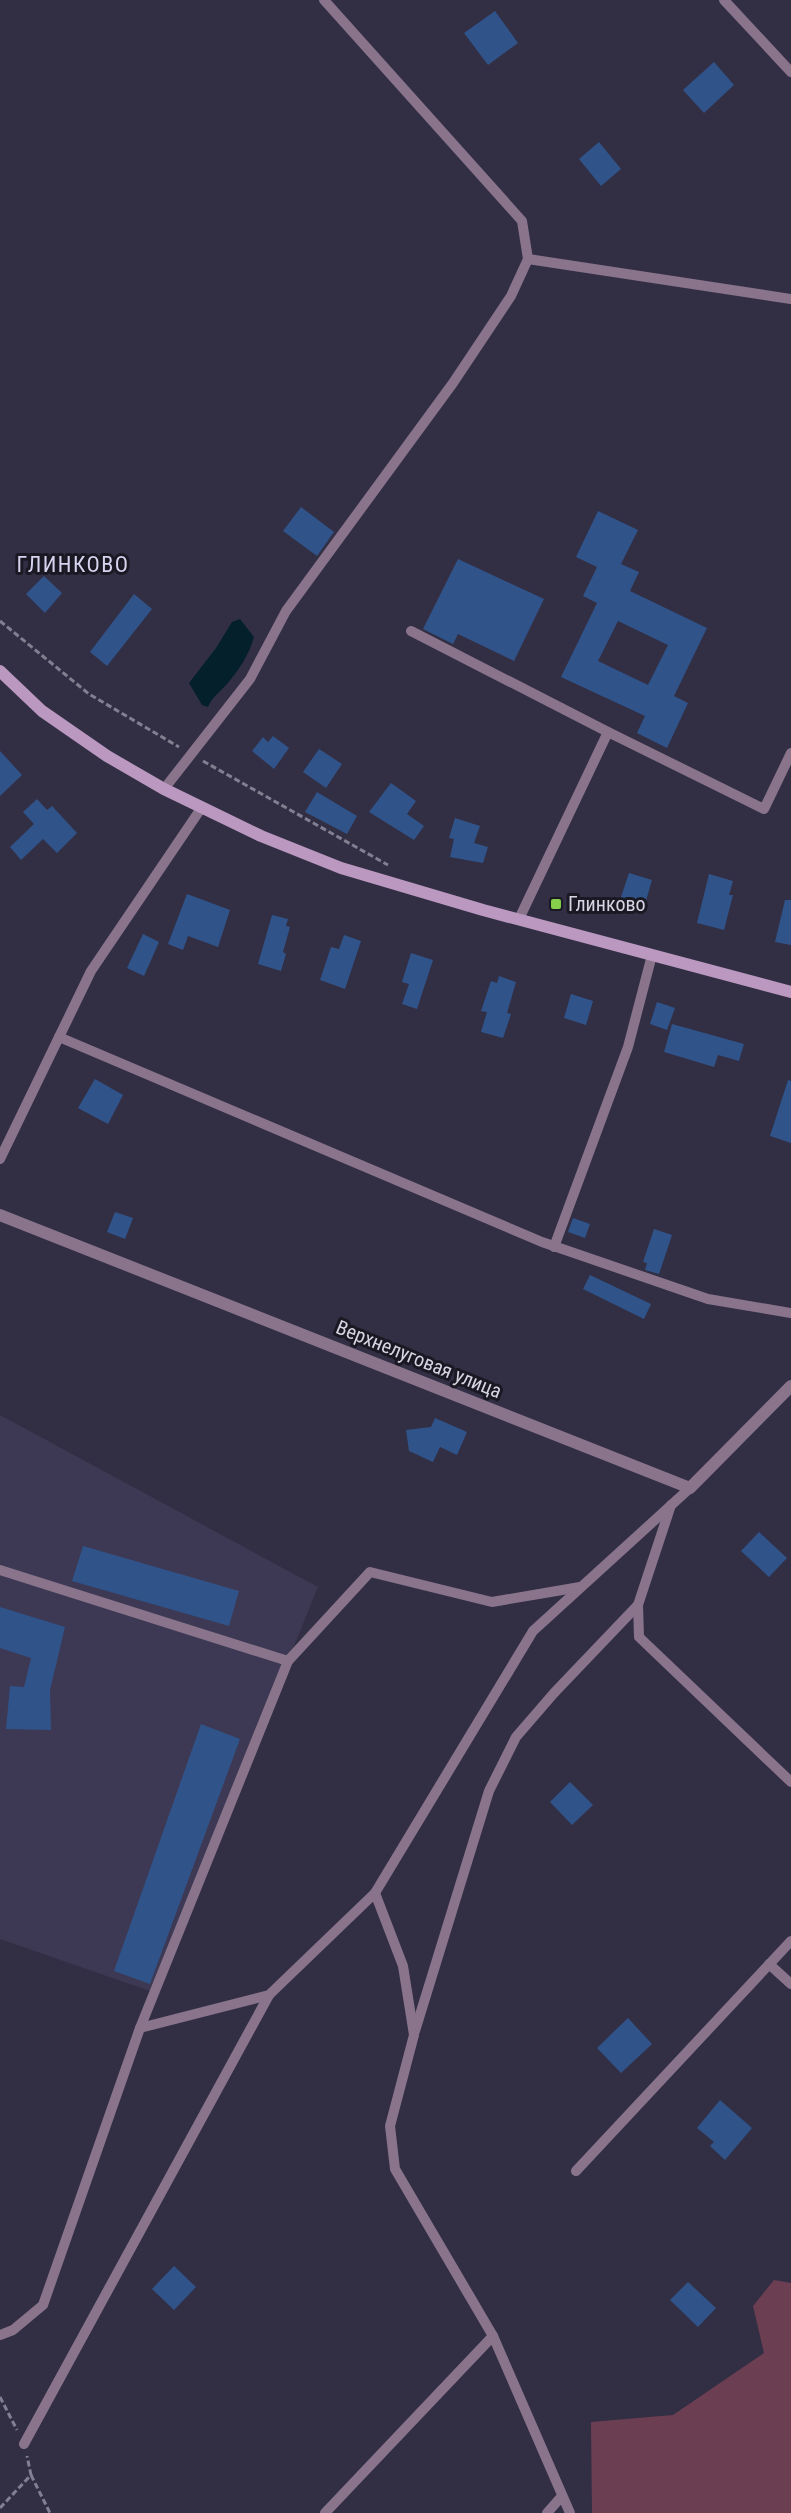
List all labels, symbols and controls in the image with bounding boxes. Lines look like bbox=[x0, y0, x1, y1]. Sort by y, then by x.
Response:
district label: ГЛИНКОВО bbox=[17, 552, 129, 577]
place label: Глинково bbox=[568, 892, 646, 916]
marker: Глинково bbox=[549, 897, 563, 911]
street label: Верхнелуговая улица bbox=[333, 1315, 505, 1403]

